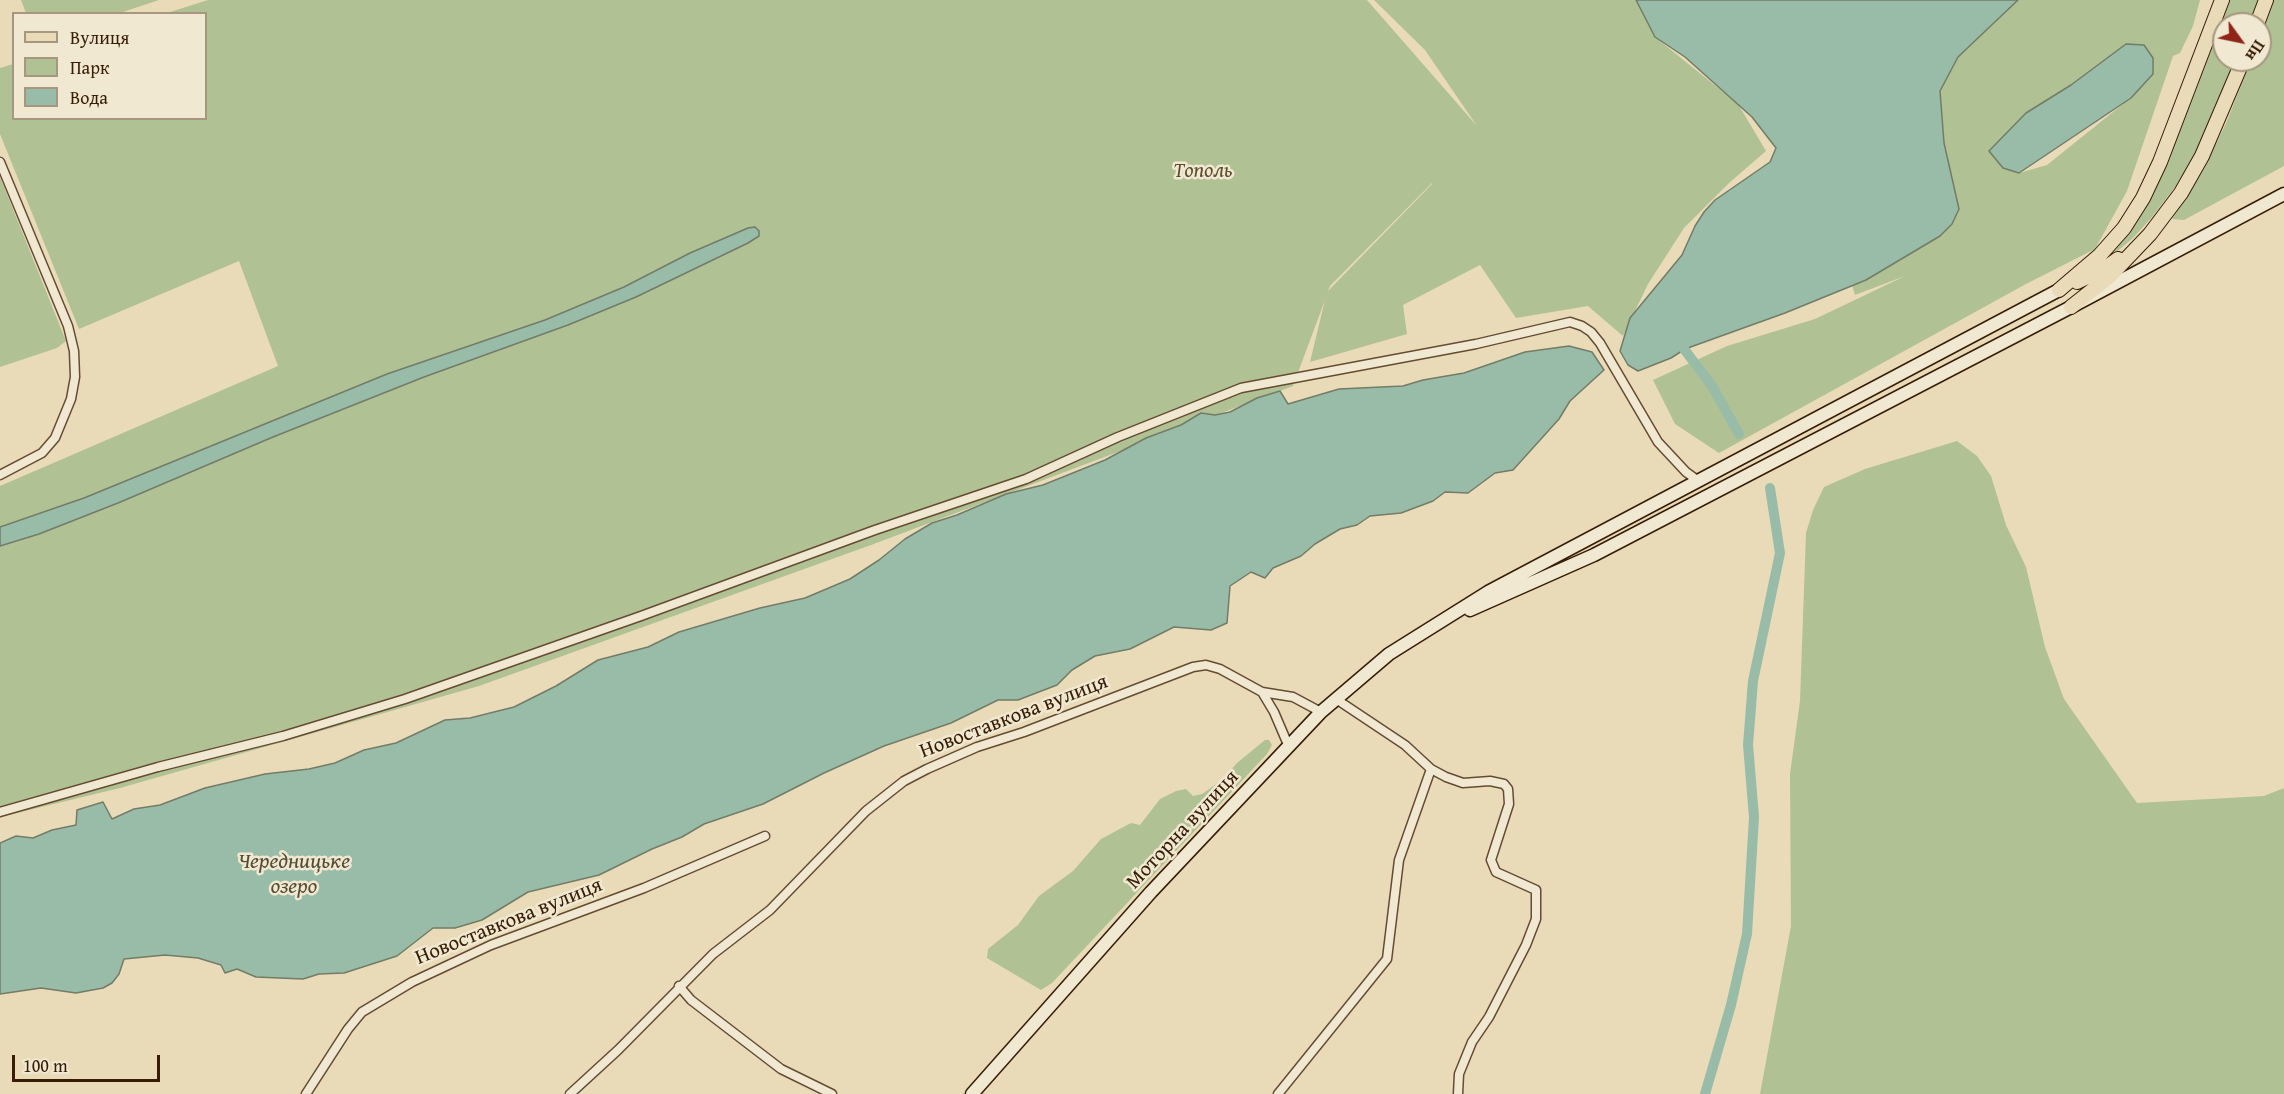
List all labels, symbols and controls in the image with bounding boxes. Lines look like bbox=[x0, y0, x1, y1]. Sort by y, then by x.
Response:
legend bbox=[12, 12, 207, 120]
north arrow bbox=[2212, 12, 2272, 72]
text: Вулиця bbox=[70, 24, 129, 51]
text: Пн bbox=[2240, 36, 2271, 66]
text: Парк bbox=[70, 54, 109, 81]
text: Вода bbox=[70, 84, 108, 111]
park label: Тополь bbox=[1173, 159, 1233, 185]
street label: Новоставкова вулиця bbox=[916, 669, 1112, 765]
street label: Моторна вулиця bbox=[1121, 765, 1245, 895]
water label: Чередницьке озеро bbox=[238, 849, 350, 900]
street label: Новоставкова вулиця bbox=[412, 873, 606, 971]
scale bar bbox=[15, 1043, 164, 1081]
text: 100 m bbox=[23, 1052, 68, 1079]

